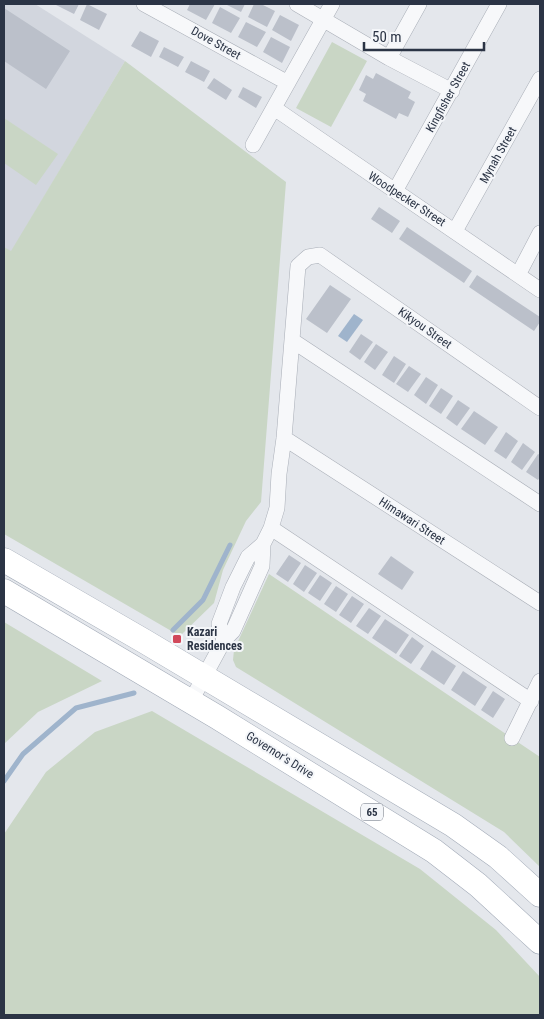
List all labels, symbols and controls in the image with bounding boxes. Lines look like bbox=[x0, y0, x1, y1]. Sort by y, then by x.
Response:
scale bar bbox=[364, 20, 484, 52]
street label: Dove Street bbox=[189, 24, 244, 63]
text: 50 m bbox=[372, 28, 402, 46]
street label: Kingfisher Street bbox=[423, 59, 473, 135]
street label: Mynah Street bbox=[477, 124, 519, 186]
street label: Woodpecker Street bbox=[366, 169, 449, 229]
street label: Kikyou Street bbox=[395, 304, 455, 352]
street label: Himawari Street bbox=[376, 494, 448, 548]
place label: Kazari Residences bbox=[187, 625, 243, 653]
marker: Kazari Residences bbox=[171, 633, 183, 645]
street label: Governor's Drive bbox=[244, 729, 317, 781]
road number: 65 bbox=[361, 804, 383, 820]

